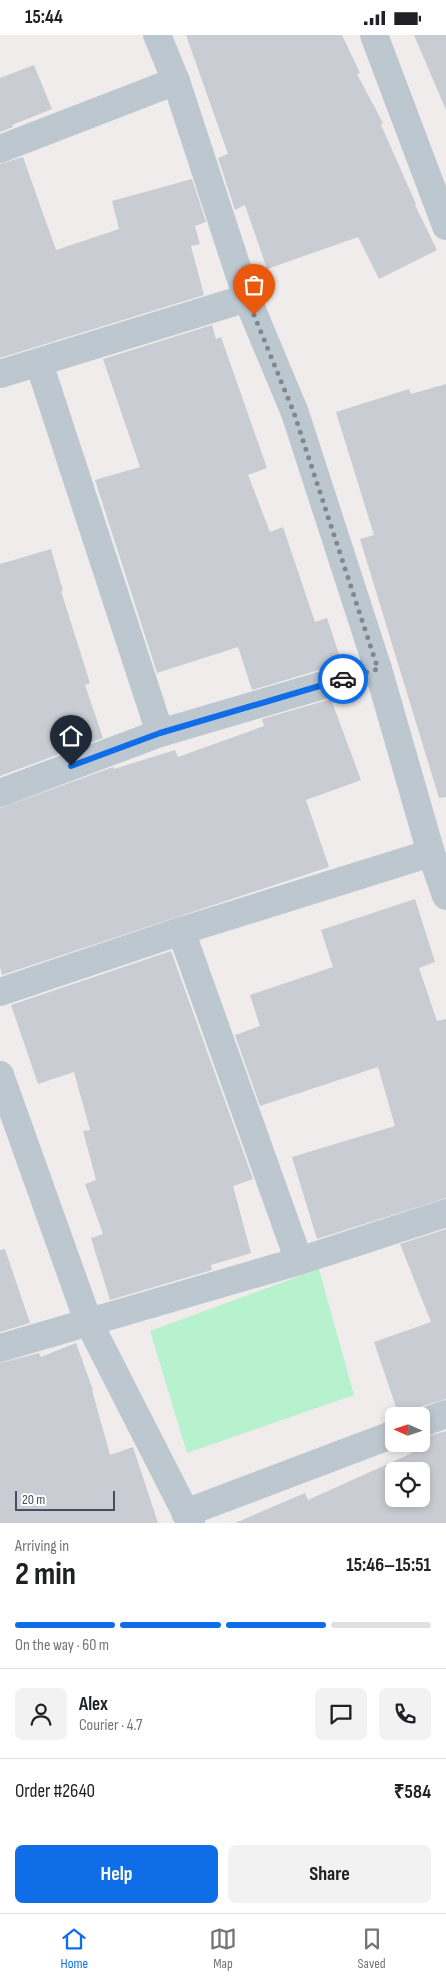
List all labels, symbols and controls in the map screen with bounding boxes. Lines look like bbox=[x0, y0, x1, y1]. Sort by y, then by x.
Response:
text: 15:44 bbox=[25, 6, 63, 29]
pin bbox=[233, 264, 275, 315]
icon: bag bbox=[240, 271, 268, 299]
courier bbox=[318, 654, 368, 704]
icon: car bbox=[329, 665, 357, 693]
pin bbox=[50, 715, 92, 766]
icon: home bbox=[57, 722, 85, 750]
north arrow bbox=[385, 1407, 430, 1453]
map controls bbox=[385, 1407, 430, 1507]
button: locate bbox=[385, 1462, 430, 1507]
scale bar bbox=[15, 1488, 115, 1511]
text: 20 m bbox=[22, 1491, 45, 1508]
text: Arriving in bbox=[15, 1537, 69, 1556]
text: 15:46–15:51 bbox=[346, 1554, 431, 1577]
text: 2 min bbox=[15, 1555, 76, 1594]
text: On the way · 60 m bbox=[15, 1636, 109, 1655]
button: person bbox=[15, 1688, 67, 1740]
button: chat bbox=[315, 1688, 367, 1740]
button: phone bbox=[379, 1688, 431, 1740]
text: Alex bbox=[79, 1693, 108, 1716]
text: Courier · 4.7 bbox=[79, 1716, 142, 1735]
text: Order #2640 bbox=[15, 1780, 95, 1803]
text: ₹584 bbox=[394, 1781, 431, 1804]
button: Help bbox=[15, 1845, 218, 1903]
button: Share bbox=[228, 1845, 431, 1903]
tab: Home bbox=[60, 1925, 88, 1972]
tab: Map bbox=[209, 1925, 237, 1972]
tab: Saved bbox=[358, 1925, 386, 1972]

